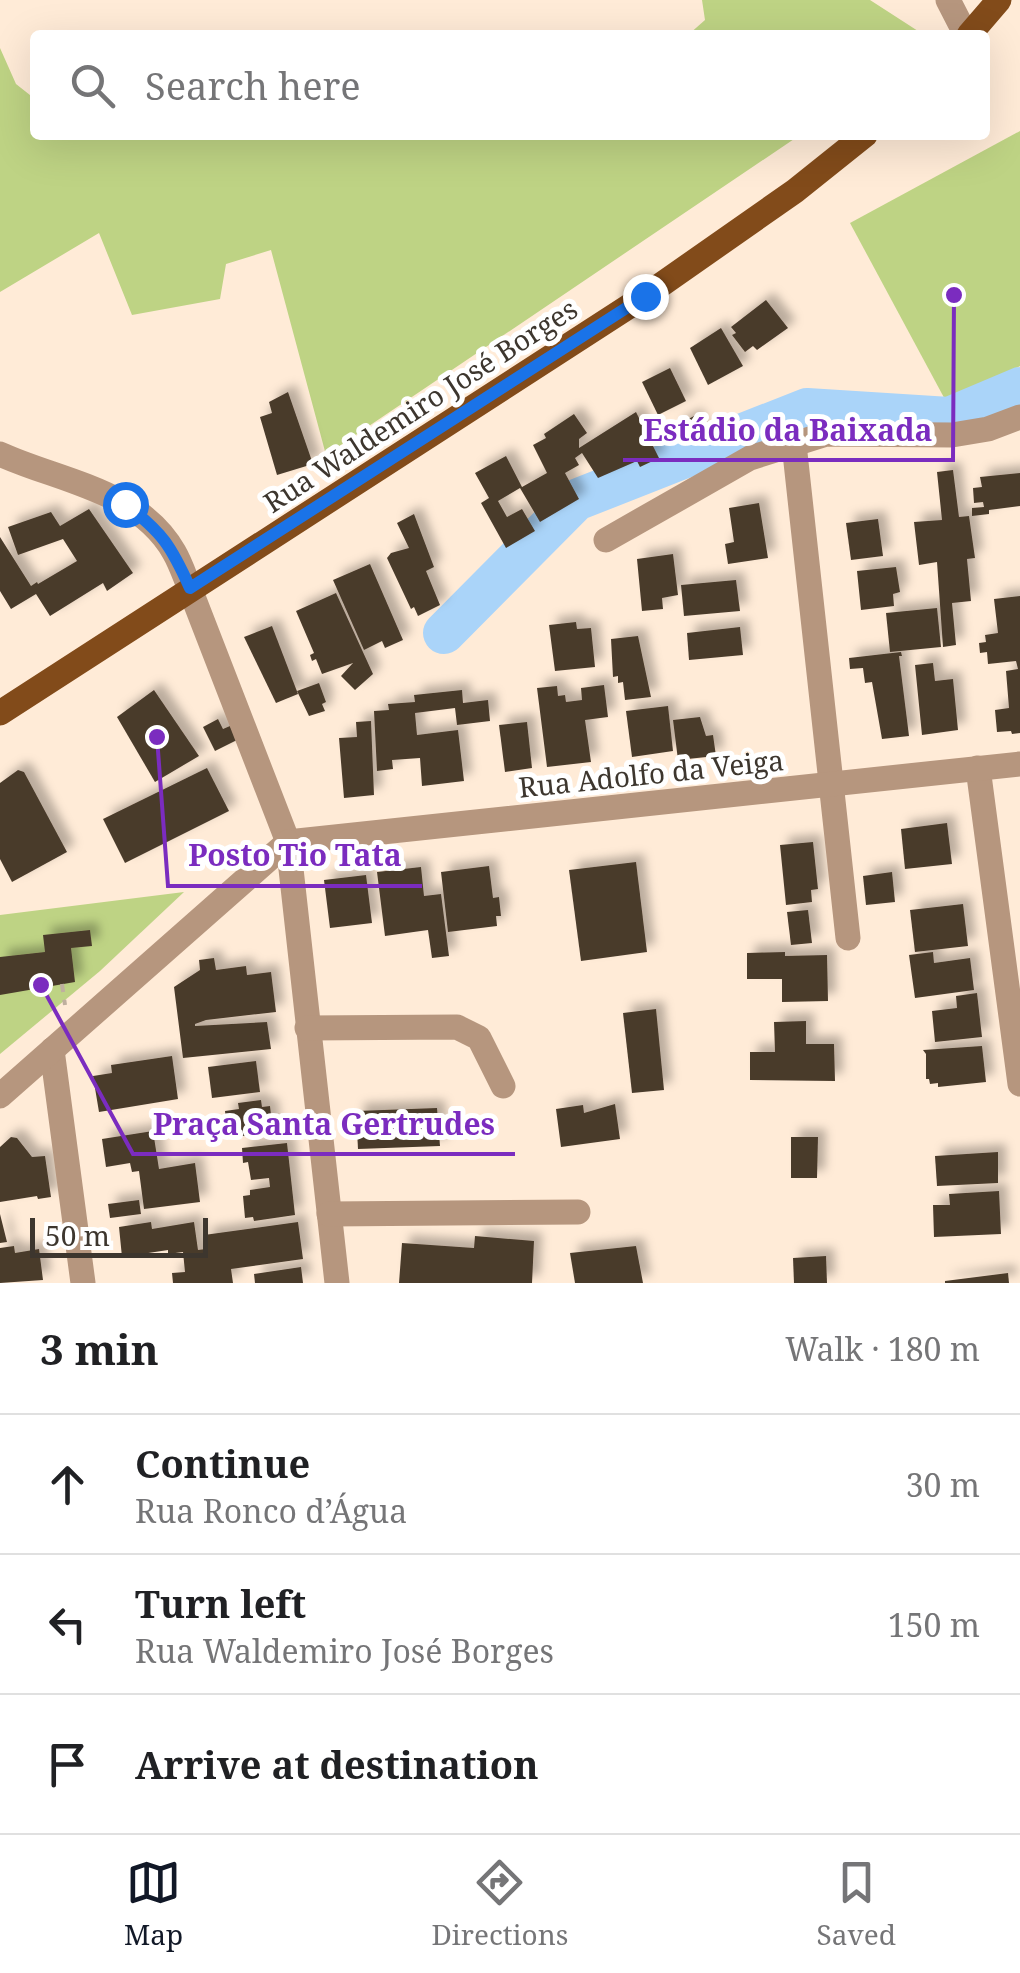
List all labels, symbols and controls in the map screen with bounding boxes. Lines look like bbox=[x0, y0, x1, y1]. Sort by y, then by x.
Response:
search box bbox=[30, 30, 990, 140]
icon: search bbox=[65, 58, 120, 113]
text: Search here bbox=[145, 59, 361, 111]
route end bbox=[623, 274, 669, 320]
street label: Rua Waldemiro José Borges bbox=[256, 289, 584, 521]
callout: Estádio da Baixada bbox=[623, 400, 953, 460]
text: Estádio da Baixada bbox=[643, 409, 933, 450]
route start bbox=[103, 482, 149, 528]
street label: Rua Adolfo da Veiga bbox=[517, 740, 785, 806]
callout: Posto Tio Tata bbox=[168, 826, 422, 886]
text: Posto Tio Tata bbox=[188, 834, 402, 875]
callout: Praça Santa Gertrudes bbox=[133, 1094, 515, 1154]
text: Praça Santa Gertrudes bbox=[153, 1103, 495, 1144]
scale bar bbox=[30, 1213, 208, 1258]
text: 50 m bbox=[45, 1216, 110, 1254]
text: 3 min bbox=[40, 1320, 159, 1377]
text: Walk · 180 m bbox=[785, 1327, 980, 1370]
text: Continue bbox=[135, 1437, 310, 1489]
icon: ahead bbox=[40, 1457, 95, 1512]
text: 30 m bbox=[906, 1463, 980, 1506]
text: Rua Ronco d’Água bbox=[135, 1489, 407, 1532]
text: Turn left bbox=[135, 1577, 306, 1629]
icon: left bbox=[40, 1597, 95, 1652]
text: 150 m bbox=[888, 1603, 980, 1646]
text: Rua Waldemiro José Borges bbox=[135, 1629, 554, 1672]
icon: arrive bbox=[40, 1737, 95, 1792]
text: Arrive at destination bbox=[135, 1738, 539, 1790]
tab: Map bbox=[124, 1855, 183, 1953]
tab: Directions bbox=[431, 1855, 568, 1953]
tab: Saved bbox=[817, 1855, 896, 1953]

